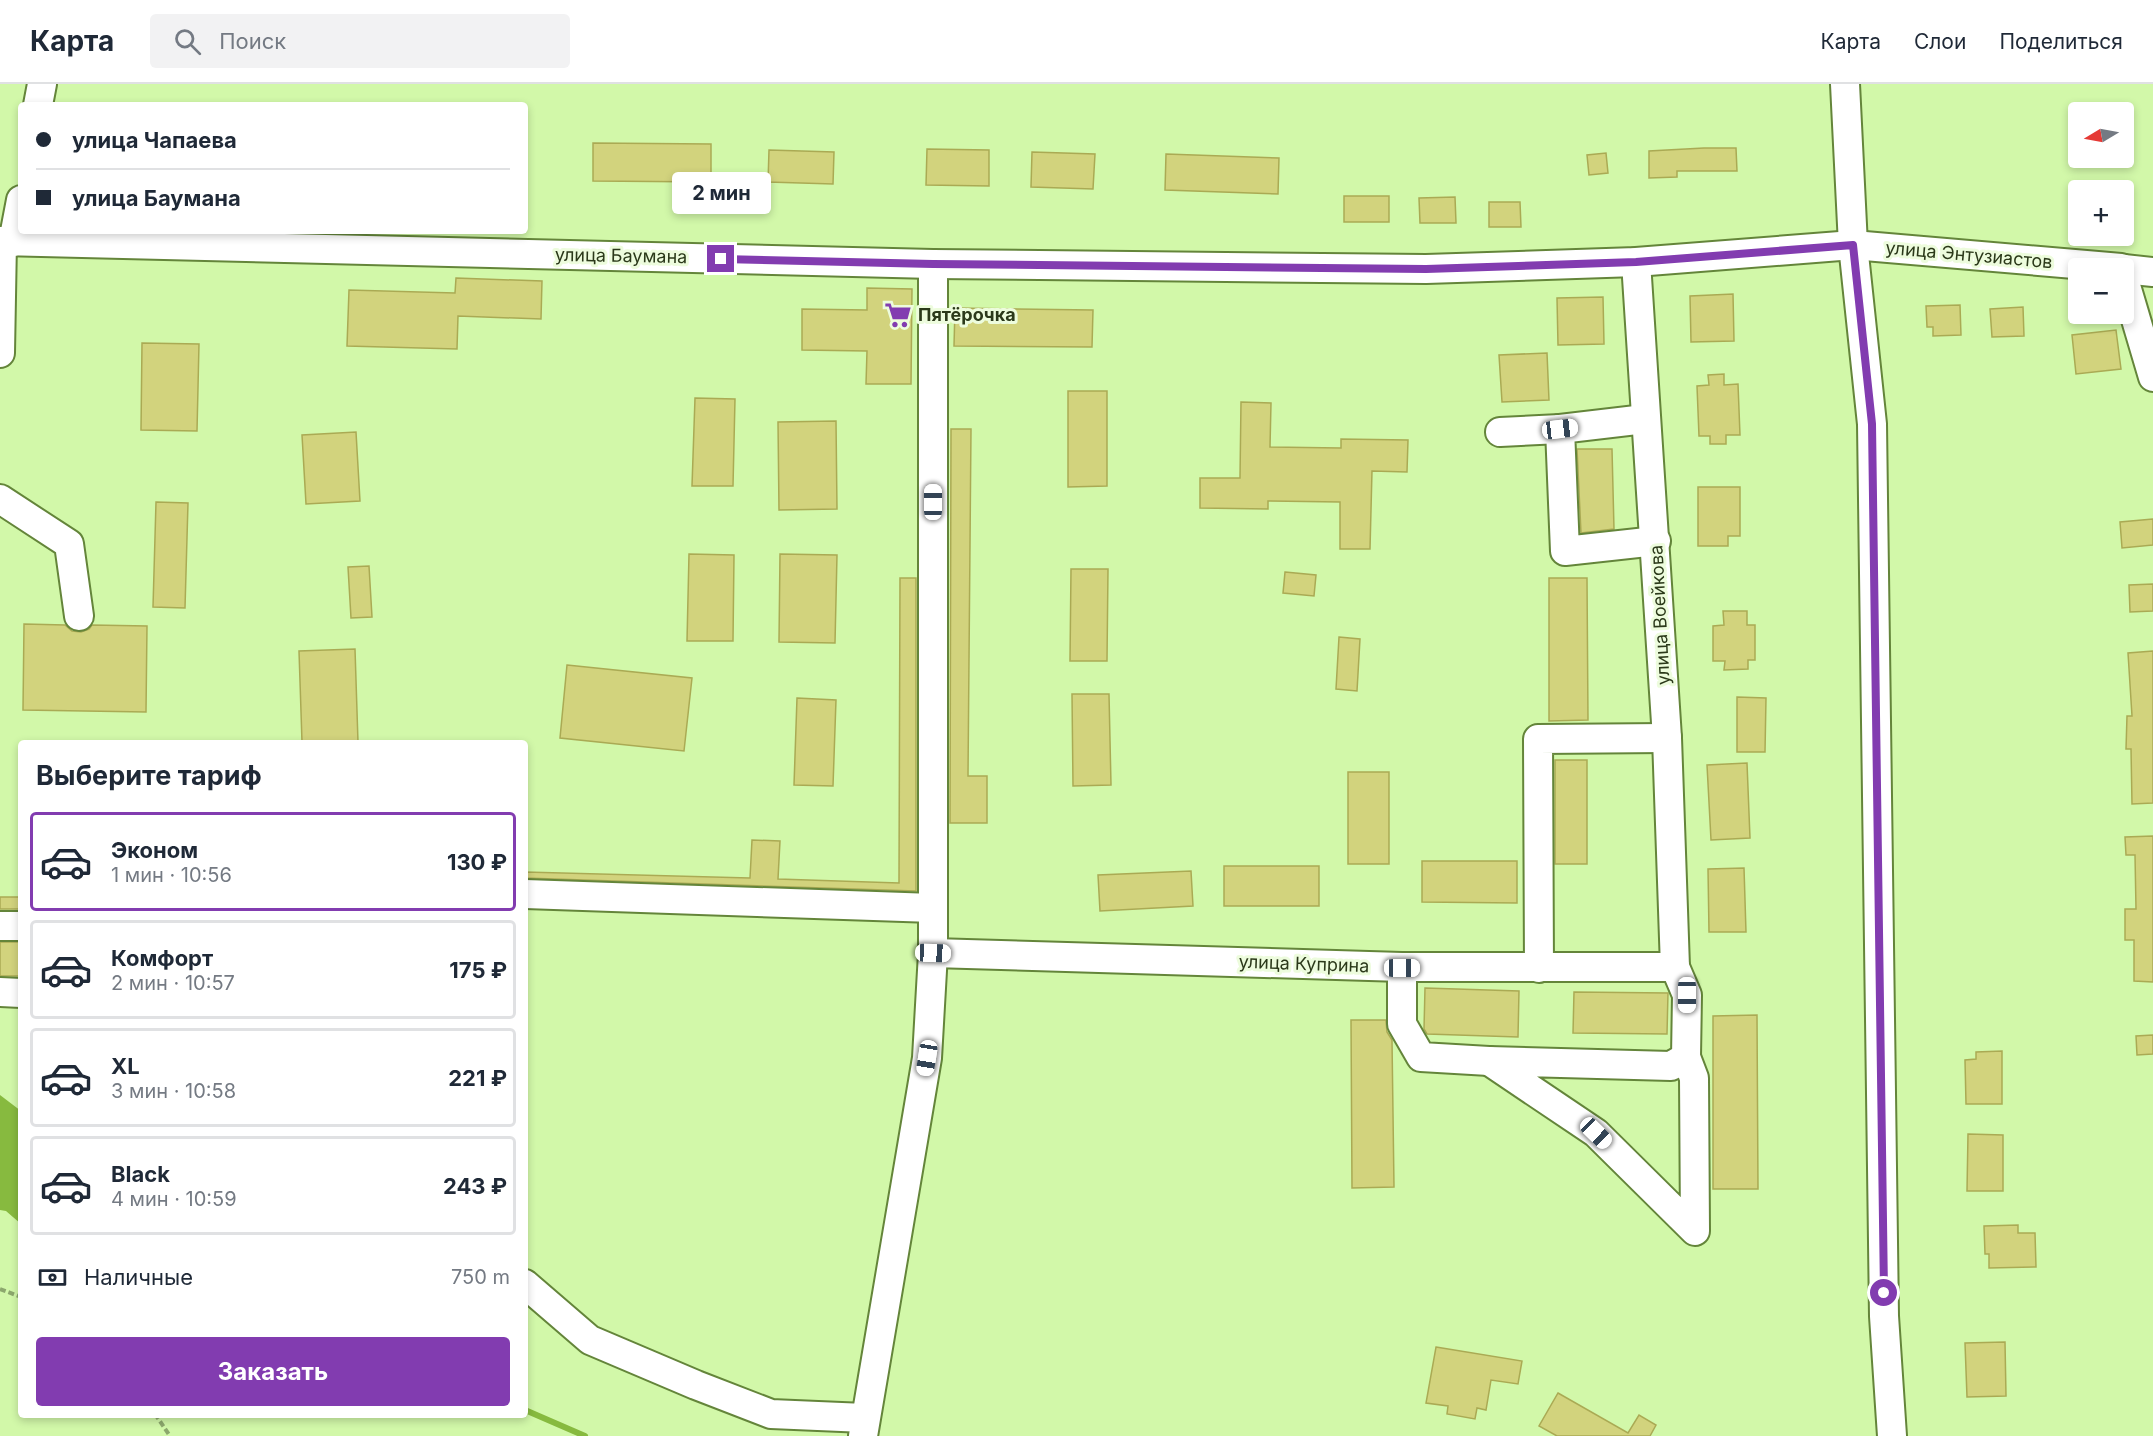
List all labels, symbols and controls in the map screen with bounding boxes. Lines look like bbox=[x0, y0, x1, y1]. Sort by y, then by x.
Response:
search box bbox=[150, 14, 570, 68]
text: Карта bbox=[30, 24, 114, 58]
icon: search bbox=[171, 25, 204, 58]
text: Поиск bbox=[219, 28, 286, 54]
text: Карта bbox=[1821, 29, 1881, 54]
text: Слои bbox=[1914, 29, 1966, 54]
text: Поделиться bbox=[1999, 29, 2123, 54]
north arrow bbox=[2068, 102, 2134, 168]
map controls bbox=[2068, 102, 2134, 324]
text: улица Чапаева bbox=[72, 127, 237, 153]
callout: 2 мин bbox=[672, 172, 771, 214]
button: + bbox=[2068, 180, 2134, 246]
text: 2 мин bbox=[692, 181, 751, 205]
text: улица Баумана bbox=[72, 185, 241, 211]
street label: улица Энтузиастов bbox=[1885, 237, 2053, 272]
street label: улица Баумана bbox=[555, 244, 687, 267]
route end bbox=[707, 245, 734, 272]
button: − bbox=[2068, 258, 2134, 324]
supermarket icon: Пятёрочка bbox=[883, 300, 913, 330]
place label: Пятёрочка bbox=[918, 304, 1016, 325]
car bbox=[1541, 418, 1579, 440]
car bbox=[924, 484, 942, 520]
street label: улица Воейкова bbox=[1645, 544, 1674, 686]
text: Выберите тариф bbox=[36, 759, 262, 792]
icon: car bbox=[39, 835, 93, 889]
text: Эконом bbox=[111, 837, 198, 863]
text: 130 ₽ bbox=[447, 849, 507, 875]
text: 1 мин · 10:56 bbox=[111, 863, 232, 887]
icon: car bbox=[39, 943, 93, 997]
car bbox=[915, 943, 951, 963]
text: Комфорт bbox=[111, 945, 213, 971]
street label: улица Куприна bbox=[1238, 951, 1370, 976]
text: 175 ₽ bbox=[449, 957, 507, 983]
car bbox=[1384, 959, 1420, 977]
text: 2 мин · 10:57 bbox=[111, 971, 235, 995]
car bbox=[1678, 977, 1696, 1013]
car bbox=[915, 1039, 939, 1077]
icon: car bbox=[39, 1051, 93, 1105]
text: XL bbox=[111, 1053, 140, 1079]
text: 221 ₽ bbox=[448, 1065, 507, 1091]
text: 3 мин · 10:58 bbox=[111, 1079, 236, 1103]
car bbox=[1577, 1114, 1615, 1152]
icon: car bbox=[39, 1159, 93, 1213]
text: Black bbox=[111, 1161, 170, 1187]
text: 243 ₽ bbox=[443, 1173, 507, 1199]
text: 4 мин · 10:59 bbox=[111, 1187, 237, 1211]
icon: cash bbox=[36, 1261, 69, 1294]
text: Наличные bbox=[84, 1264, 193, 1290]
text: 750 m bbox=[451, 1265, 510, 1289]
route start bbox=[1870, 1279, 1897, 1306]
button: Заказать bbox=[36, 1337, 510, 1406]

